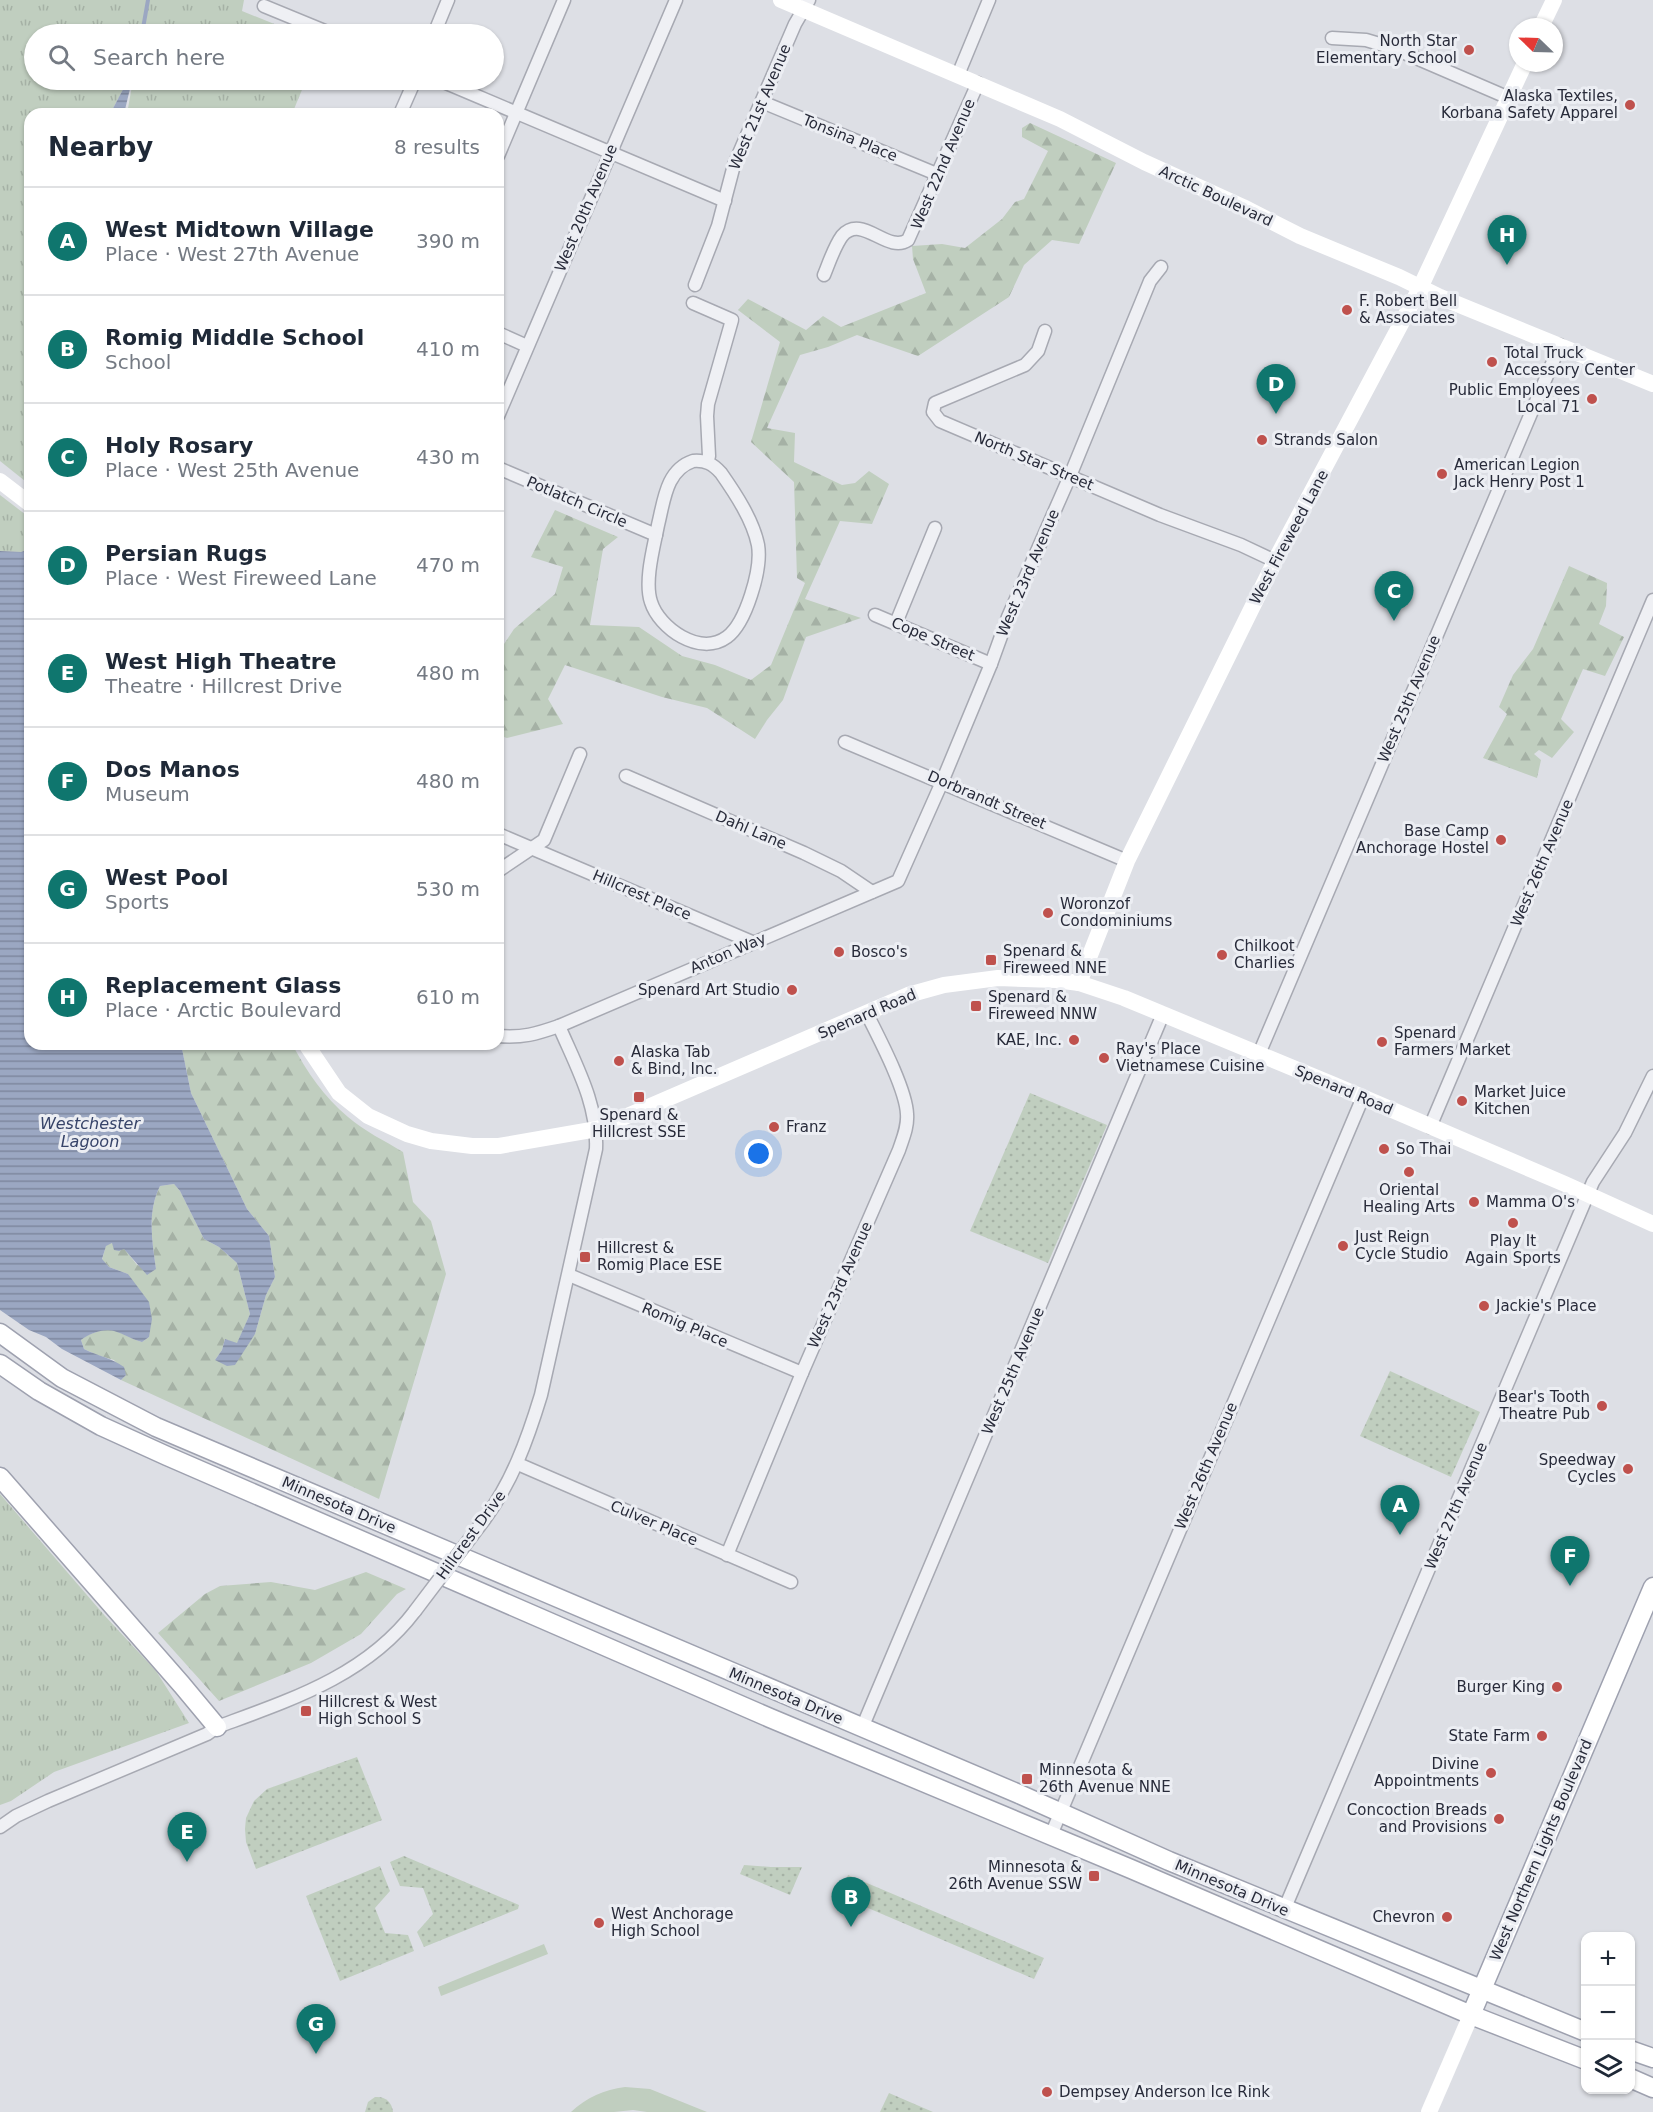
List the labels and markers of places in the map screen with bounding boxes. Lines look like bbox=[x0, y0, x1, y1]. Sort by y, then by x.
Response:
place label: North Star Elementary School bbox=[1316, 32, 1458, 67]
marker: North Star Elementary School bbox=[1462, 43, 1476, 57]
place label: Alaska Textiles, Korbana Safety Apparel bbox=[1441, 87, 1618, 122]
marker: Alaska Textiles, Korbana Safety Apparel bbox=[1623, 98, 1637, 112]
pin: H bbox=[1488, 216, 1526, 265]
place label: F. Robert Bell & Associates bbox=[1359, 292, 1457, 327]
marker: F. Robert Bell & Associates bbox=[1340, 303, 1354, 317]
place label: Total Truck Accessory Center bbox=[1503, 344, 1636, 379]
marker: Total Truck Accessory Center bbox=[1485, 355, 1499, 369]
pin: D bbox=[1256, 364, 1296, 414]
place label: Public Employees Local 71 bbox=[1449, 381, 1580, 416]
marker: Public Employees Local 71 bbox=[1585, 392, 1599, 406]
place label: Strands Salon bbox=[1274, 431, 1378, 449]
marker: Strands Salon bbox=[1255, 433, 1269, 447]
place label: American Legion Jack Henry Post 1 bbox=[1453, 456, 1585, 491]
marker: American Legion Jack Henry Post 1 bbox=[1435, 467, 1449, 481]
pin: C bbox=[1374, 572, 1414, 621]
place label: Base Camp Anchorage Hostel bbox=[1356, 822, 1489, 857]
marker: Base Camp Anchorage Hostel bbox=[1494, 833, 1508, 847]
place label: Woronzof Condominiums bbox=[1060, 895, 1172, 930]
marker: Woronzof Condominiums bbox=[1041, 906, 1055, 920]
place label: Chilkoot Charlies bbox=[1234, 937, 1295, 972]
place label: Spenard & Fireweed NNE bbox=[1003, 942, 1107, 977]
place label: Bosco's bbox=[851, 943, 908, 961]
marker: Bosco's bbox=[832, 945, 846, 959]
marker: Chilkoot Charlies bbox=[1215, 948, 1229, 962]
marker: Spenard & Fireweed NNE bbox=[984, 953, 998, 967]
place label: Spenard Art Studio bbox=[638, 981, 780, 999]
marker: Spenard Art Studio bbox=[785, 983, 799, 997]
place label: Spenard & Fireweed NNW bbox=[988, 988, 1097, 1023]
marker: Spenard & Fireweed NNW bbox=[969, 999, 983, 1013]
place label: Spenard Farmers Market bbox=[1394, 1024, 1511, 1059]
place label: KAE, Inc. bbox=[996, 1031, 1062, 1049]
marker: KAE, Inc. bbox=[1067, 1033, 1081, 1047]
marker: Spenard Farmers Market bbox=[1375, 1035, 1389, 1049]
place label: Ray's Place Vietnamese Cuisine bbox=[1116, 1040, 1264, 1075]
place label: Alaska Tab & Bind, Inc. bbox=[631, 1043, 717, 1078]
marker: Ray's Place Vietnamese Cuisine bbox=[1097, 1051, 1111, 1065]
marker: Alaska Tab & Bind, Inc. bbox=[612, 1054, 626, 1068]
place label: Market Juice Kitchen bbox=[1474, 1083, 1566, 1118]
marker: Spenard & Hillcrest SSE bbox=[632, 1090, 646, 1104]
marker: Market Juice Kitchen bbox=[1455, 1094, 1469, 1108]
place label: Spenard & Hillcrest SSE bbox=[592, 1106, 686, 1141]
place label: Franz bbox=[786, 1118, 826, 1136]
marker: Franz bbox=[767, 1120, 781, 1134]
place label: So Thai bbox=[1396, 1140, 1452, 1158]
marker: So Thai bbox=[1377, 1142, 1391, 1156]
marker: Oriental Healing Arts bbox=[1402, 1165, 1416, 1179]
place label: Oriental Healing Arts bbox=[1363, 1181, 1455, 1216]
place label: Mamma O's bbox=[1486, 1193, 1575, 1211]
marker: Mamma O's bbox=[1467, 1195, 1481, 1209]
marker: Play It Again Sports bbox=[1506, 1216, 1520, 1230]
place label: Just Reign Cycle Studio bbox=[1354, 1228, 1449, 1263]
place label: Play It Again Sports bbox=[1465, 1232, 1561, 1267]
place label: Hillcrest & Romig Place ESE bbox=[597, 1239, 722, 1274]
marker: Just Reign Cycle Studio bbox=[1336, 1239, 1350, 1253]
marker: Hillcrest & Romig Place ESE bbox=[578, 1250, 592, 1264]
place label: Jackie's Place bbox=[1495, 1297, 1597, 1315]
marker: Jackie's Place bbox=[1477, 1299, 1491, 1313]
place label: Bear's Tooth Theatre Pub bbox=[1498, 1388, 1590, 1423]
marker: Bear's Tooth Theatre Pub bbox=[1595, 1399, 1609, 1413]
place label: Speedway Cycles bbox=[1539, 1451, 1616, 1486]
marker: Speedway Cycles bbox=[1621, 1462, 1635, 1476]
pin: A bbox=[1380, 1486, 1420, 1535]
pin: F bbox=[1550, 1536, 1590, 1586]
place label: Burger King bbox=[1457, 1678, 1545, 1696]
marker: Burger King bbox=[1550, 1680, 1564, 1694]
place label: Hillcrest & West High School S bbox=[318, 1693, 437, 1728]
marker: Hillcrest & West High School S bbox=[299, 1704, 313, 1718]
place label: State Farm bbox=[1449, 1727, 1530, 1745]
marker: State Farm bbox=[1535, 1729, 1549, 1743]
place label: Divine Appointments bbox=[1374, 1755, 1479, 1790]
place label: Minnesota & 26th Avenue NNE bbox=[1039, 1761, 1171, 1796]
marker: Divine Appointments bbox=[1484, 1766, 1498, 1780]
marker: Minnesota & 26th Avenue NNE bbox=[1020, 1772, 1034, 1786]
place label: Concoction Breads and Provisions bbox=[1347, 1801, 1487, 1836]
pin: E bbox=[168, 1812, 207, 1862]
marker: Concoction Breads and Provisions bbox=[1492, 1812, 1506, 1826]
place label: Minnesota & 26th Avenue SSW bbox=[948, 1858, 1082, 1893]
marker: Minnesota & 26th Avenue SSW bbox=[1087, 1869, 1101, 1883]
pin: B bbox=[832, 1878, 870, 1927]
place label: West Anchorage High School bbox=[611, 1905, 733, 1940]
place label: Chevron bbox=[1372, 1908, 1435, 1926]
marker: Chevron bbox=[1440, 1910, 1454, 1924]
marker: West Anchorage High School bbox=[592, 1916, 606, 1930]
pin: G bbox=[296, 2004, 336, 2054]
place label: Dempsey Anderson Ice Rink bbox=[1059, 2083, 1270, 2101]
marker: Dempsey Anderson Ice Rink bbox=[1040, 2085, 1054, 2099]

